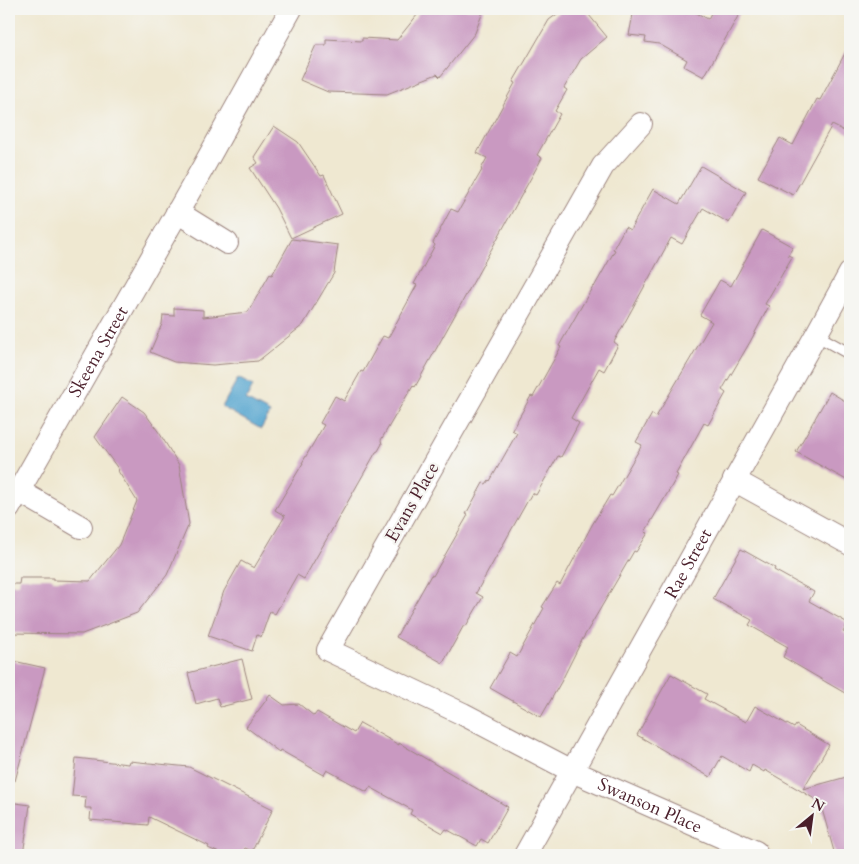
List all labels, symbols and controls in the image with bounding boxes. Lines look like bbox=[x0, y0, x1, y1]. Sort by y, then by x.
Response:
street label: Skeena Street bbox=[63, 301, 135, 402]
street label: Evans Place bbox=[379, 458, 445, 547]
street label: Rae Street bbox=[659, 524, 718, 603]
street label: Swanson Place bbox=[594, 772, 706, 840]
north arrow bbox=[786, 792, 836, 842]
text: N bbox=[808, 794, 828, 816]

